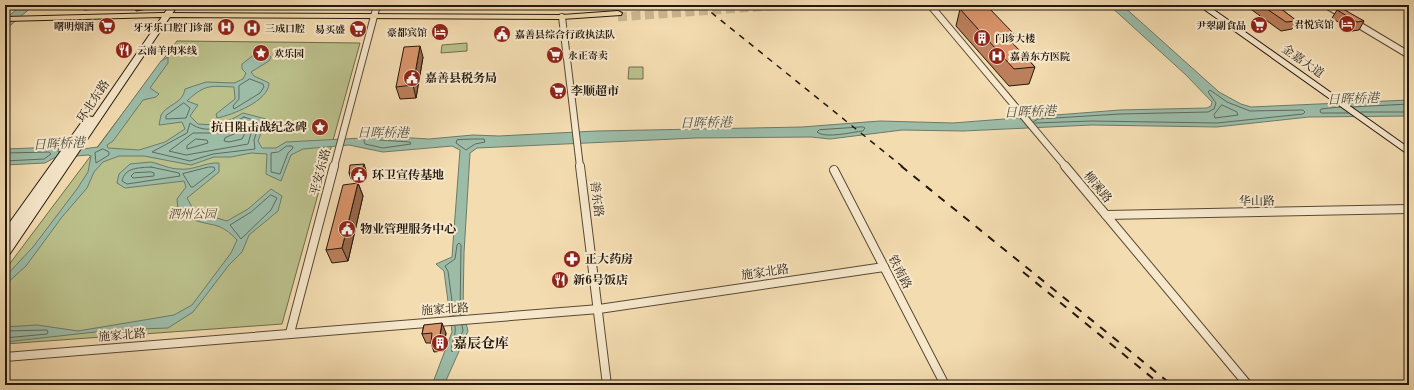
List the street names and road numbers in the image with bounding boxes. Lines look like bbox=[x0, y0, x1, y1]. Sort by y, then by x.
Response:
street label: 金嘉大道 bbox=[1279, 41, 1327, 81]
street label: 环北东路 bbox=[74, 77, 112, 125]
street label: 平安东路 bbox=[307, 147, 333, 197]
street label: 柳溪路 bbox=[1081, 169, 1115, 205]
street label: 善东路 bbox=[588, 180, 606, 218]
street label: 华山路 bbox=[1239, 194, 1275, 208]
street label: 铁南路 bbox=[886, 253, 914, 291]
street label: 施家北路 bbox=[740, 262, 790, 282]
street label: 施家北路 bbox=[421, 300, 469, 318]
street label: 施家北路 bbox=[97, 326, 147, 344]

